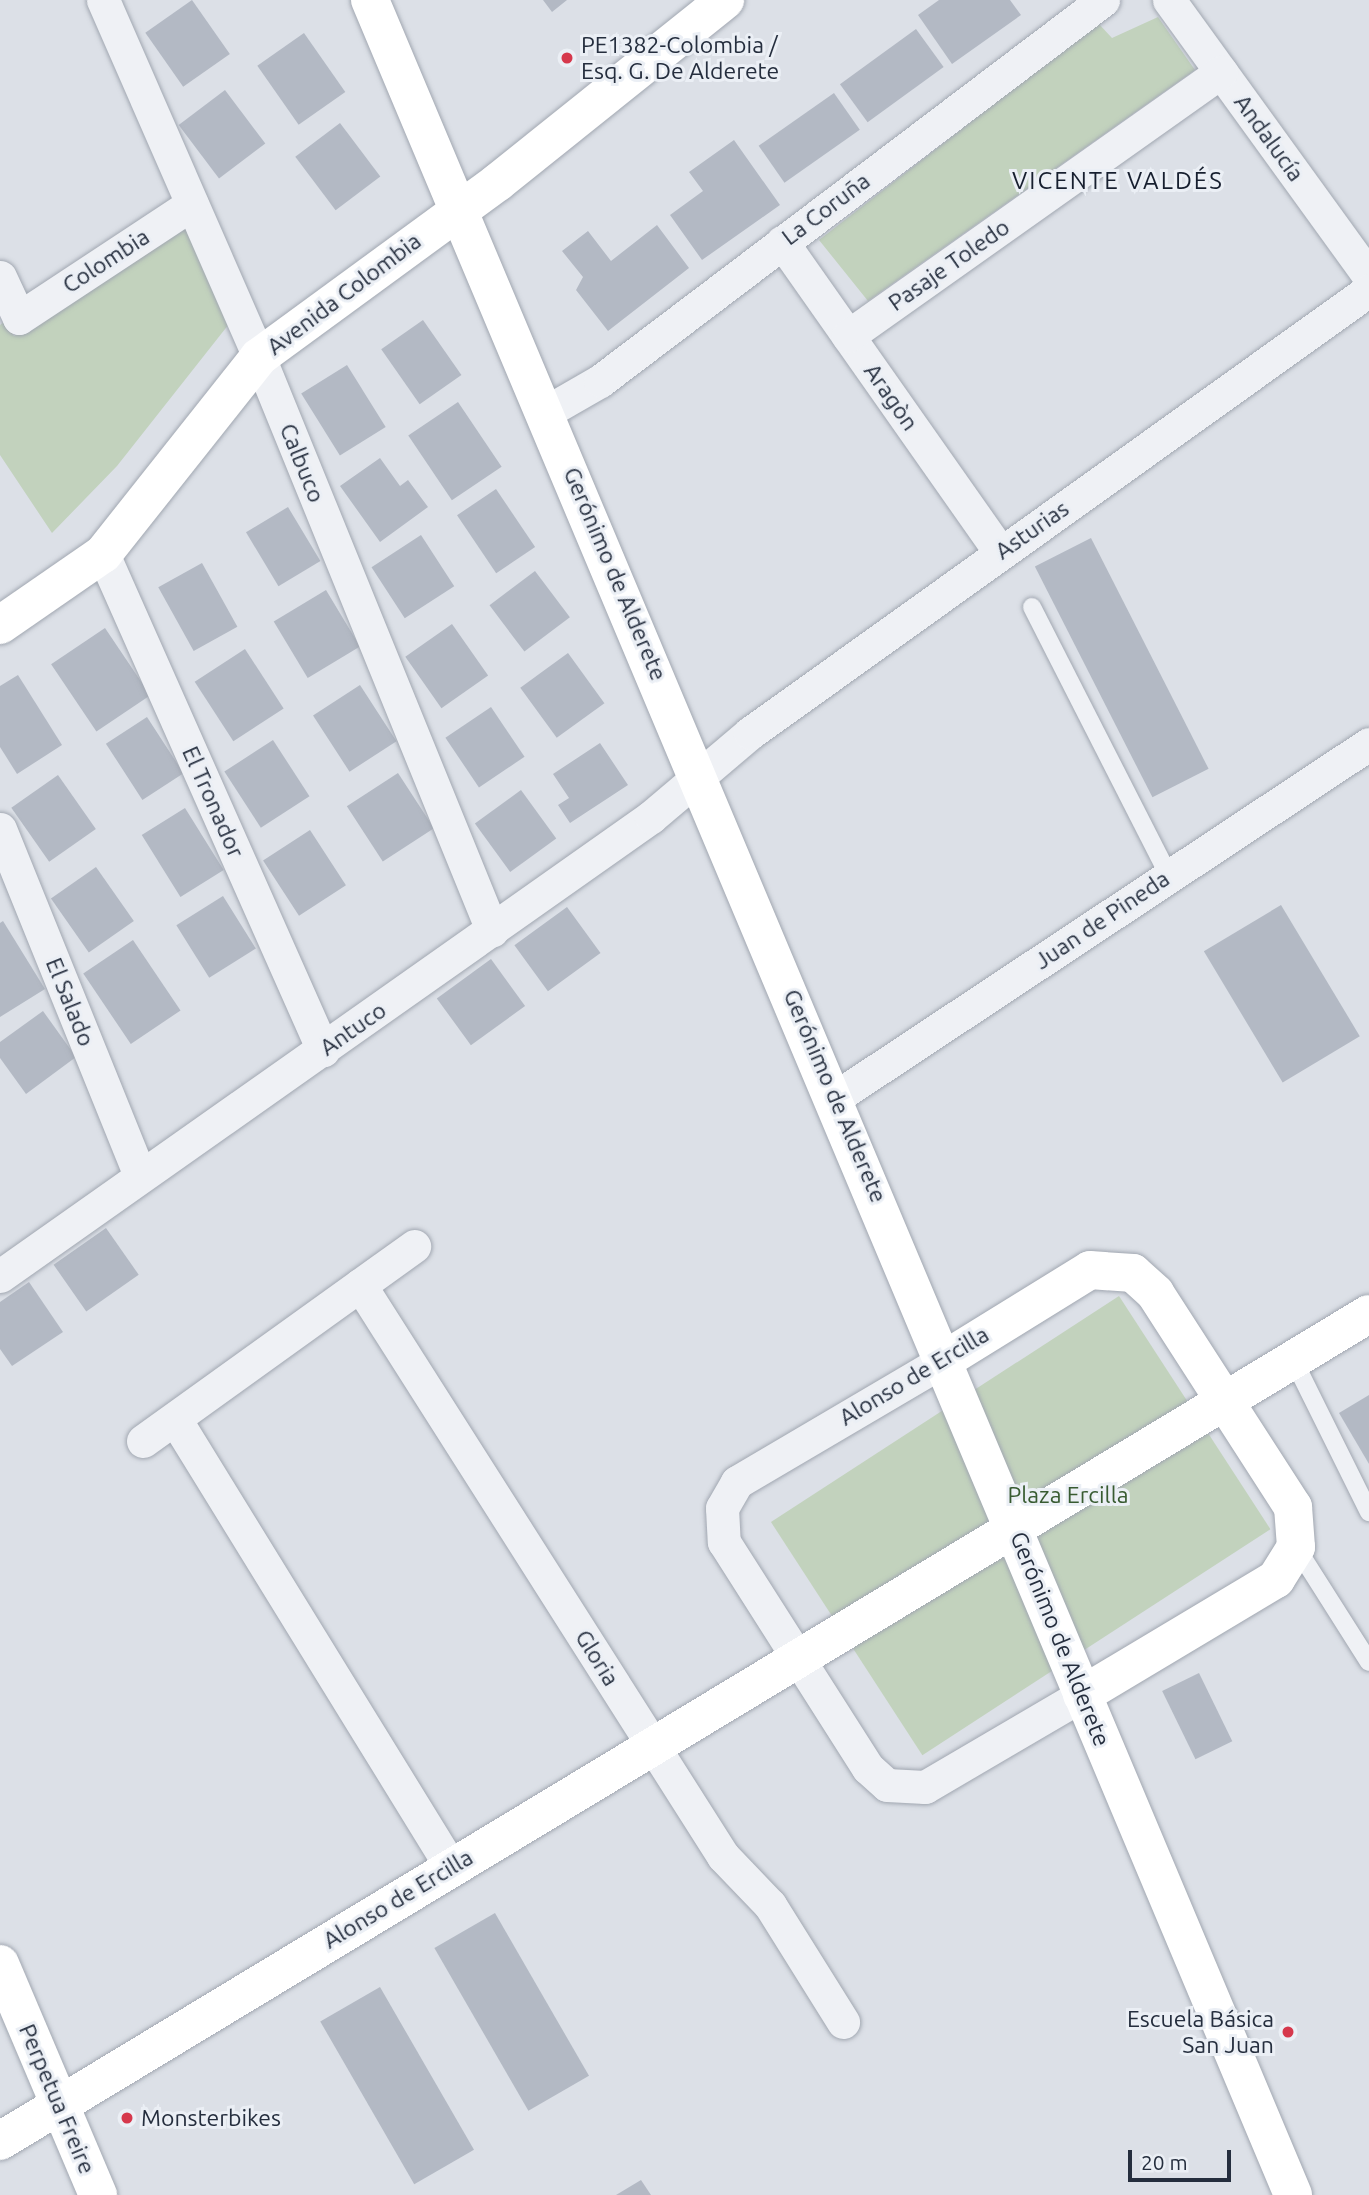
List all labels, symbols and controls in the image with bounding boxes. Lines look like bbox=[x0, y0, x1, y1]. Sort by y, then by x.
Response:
place label: PE1382-Colombia / Esq. G. De Alderete bbox=[581, 31, 779, 85]
marker: PE1382-Colombia / Esq. G. De Alderete bbox=[559, 50, 575, 66]
street label: Andalucía bbox=[1228, 89, 1310, 187]
street label: La Coruña bbox=[777, 167, 875, 251]
district label: VICENTE VALDÉS bbox=[1014, 167, 1222, 195]
street label: Pasaje Toledo bbox=[883, 213, 1015, 317]
street label: Colombia bbox=[58, 223, 154, 299]
street label: Avenida Colombia bbox=[262, 227, 426, 361]
street label: Aragòn bbox=[858, 358, 924, 436]
street label: Calbuco bbox=[274, 420, 330, 506]
street label: Gerónimo de Alderete bbox=[558, 463, 672, 685]
street label: Asturias bbox=[990, 495, 1074, 565]
street label: El Tronador bbox=[176, 742, 250, 862]
street label: Juan de Pineda bbox=[1029, 865, 1175, 975]
street label: El Salado bbox=[40, 954, 100, 1050]
street label: Gerónimo de Alderete bbox=[778, 985, 892, 1207]
street label: Antuco bbox=[315, 996, 391, 1062]
street label: Alonso de Ercilla bbox=[834, 1321, 994, 1431]
park label: Plaza Ercilla bbox=[1007, 1481, 1129, 1509]
street label: Gerónimo de Alderete bbox=[1004, 1528, 1116, 1750]
street label: Gloria bbox=[569, 1625, 625, 1691]
street label: Alonso de Ercilla bbox=[318, 1844, 478, 1954]
place label: Escuela Básica San Juan bbox=[1127, 2005, 1274, 2059]
street label: Perpetua Freire bbox=[13, 2020, 101, 2178]
marker: Escuela Básica San Juan bbox=[1280, 2024, 1296, 2040]
place label: Monsterbikes bbox=[141, 2104, 281, 2132]
marker: Monsterbikes bbox=[119, 2110, 135, 2126]
scale bar bbox=[1131, 2136, 1234, 2180]
text: 20 m bbox=[1141, 2150, 1188, 2174]

